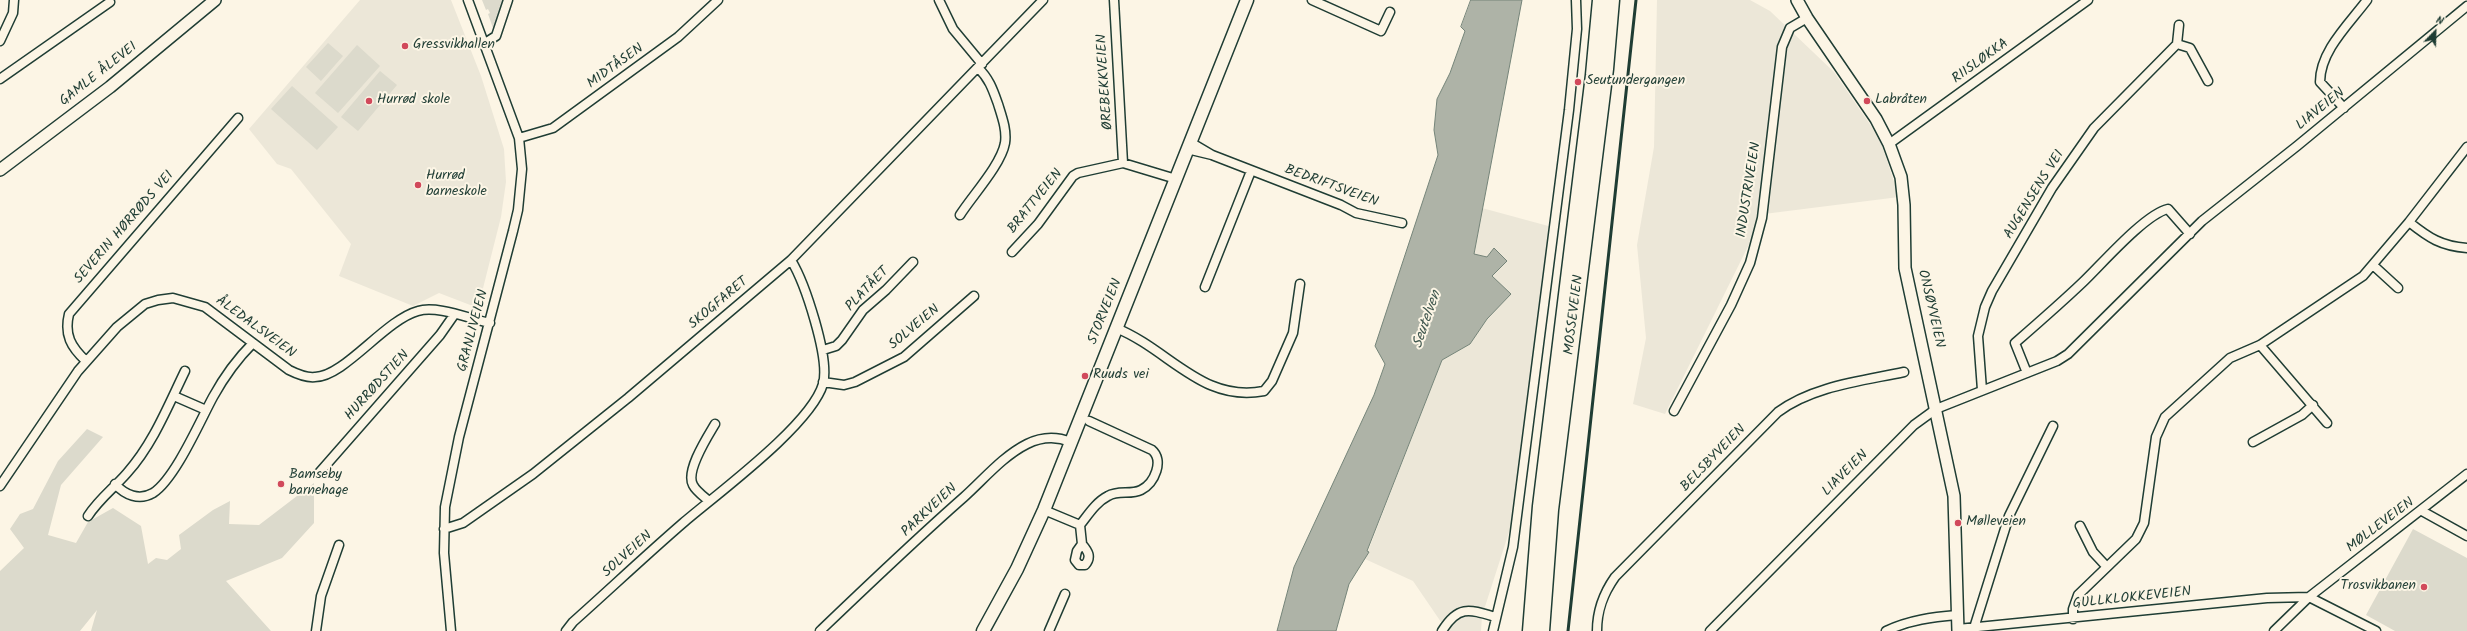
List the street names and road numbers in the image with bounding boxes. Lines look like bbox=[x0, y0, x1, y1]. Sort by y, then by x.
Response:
street label: ØREBEKKVEIEN bbox=[1094, 33, 1118, 131]
street label: RIISLØKKA bbox=[1950, 36, 2012, 88]
street label: GAMLE ÅLEVEI bbox=[57, 39, 141, 111]
street label: MIDTÅSEN bbox=[585, 41, 647, 93]
street label: LIAVEIEN bbox=[2293, 85, 2349, 135]
street label: INDUSTRIVEIEN bbox=[1734, 141, 1766, 239]
street label: AUGENSENS VEI bbox=[2001, 148, 2069, 242]
street label: BEDRIFTSVEIEN bbox=[1282, 162, 1380, 212]
street label: BRATTVEIEN bbox=[1005, 166, 1067, 238]
street label: SEVERIN HØRRØDS VEI bbox=[71, 168, 179, 288]
street label: PLATÅET bbox=[843, 264, 893, 316]
street label: ONSØYVEIEN bbox=[1913, 268, 1947, 350]
street label: SKOGFARET bbox=[686, 274, 752, 334]
street label: MOSSEVEIEN bbox=[1562, 274, 1588, 356]
street label: STORVEIEN bbox=[1085, 277, 1127, 347]
street label: GRANLIVEIEN bbox=[455, 288, 493, 374]
street label: ÅLEDALSVEIEN bbox=[212, 293, 298, 363]
street label: SOLVEIEN bbox=[886, 302, 944, 354]
street label: HURRØDSTIEN bbox=[342, 347, 414, 425]
street label: BELSBYVEIEN bbox=[1678, 422, 1750, 496]
street label: LIAVEIEN bbox=[1820, 448, 1872, 500]
street label: PARKVEIEN bbox=[899, 481, 961, 541]
street label: MØLLEVEIEN bbox=[2344, 495, 2418, 557]
street label: SOLVEIEN bbox=[600, 528, 656, 582]
street label: GULLKLOKKEVEIEN bbox=[2072, 584, 2192, 614]

